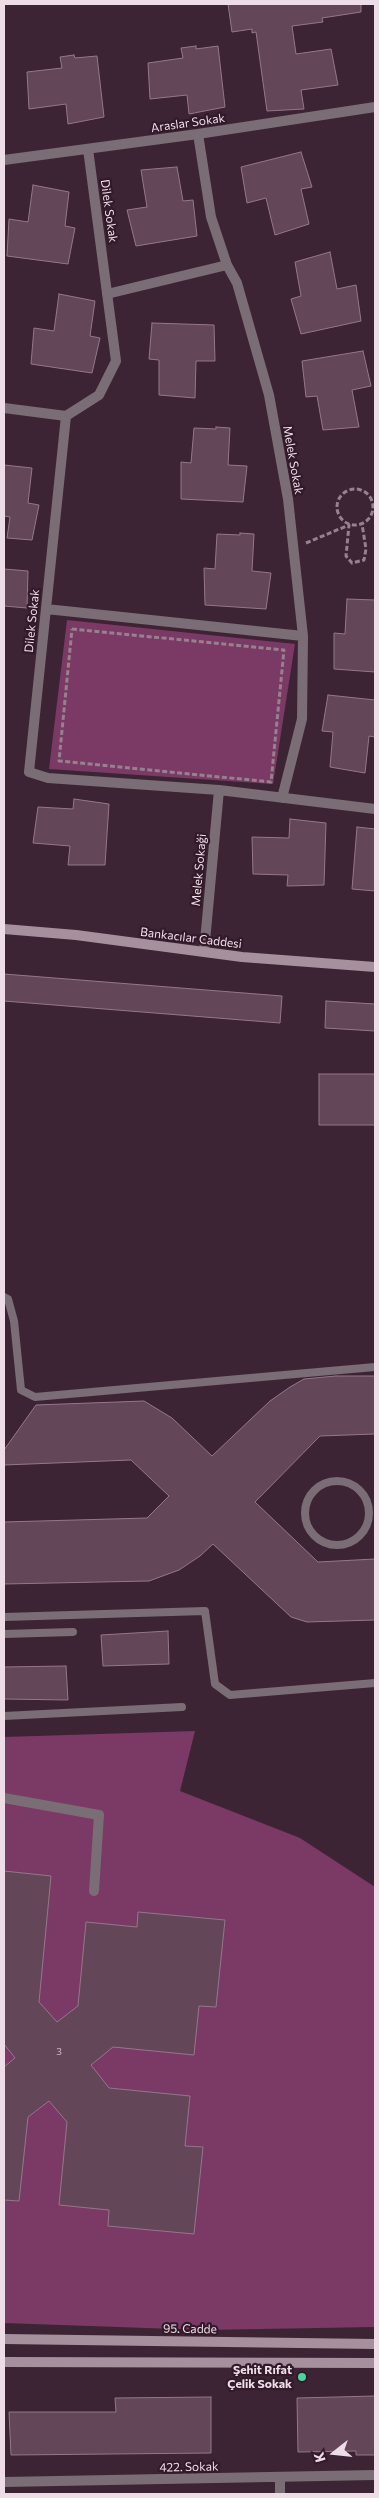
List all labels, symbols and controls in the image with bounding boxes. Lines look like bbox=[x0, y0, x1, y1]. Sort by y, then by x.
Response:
street label: Araslar Sokak bbox=[150, 111, 226, 135]
street label: Dilek Sokak bbox=[97, 179, 121, 243]
street label: Melek Sokak bbox=[280, 425, 306, 495]
street label: Dilek Sokak bbox=[22, 589, 42, 653]
street label: Melek Sokaği bbox=[189, 833, 209, 907]
street label: Bankacılar Caddesi bbox=[139, 925, 243, 951]
house number: 3 bbox=[56, 2046, 62, 2058]
street label: 95. Cadde bbox=[163, 2321, 217, 2337]
place label: Şehit Rıfat Çelik Sokak bbox=[227, 2363, 292, 2391]
marker: Şehit Rıfat Çelik Sokak bbox=[296, 2371, 308, 2383]
north arrow bbox=[309, 2428, 359, 2478]
text: K bbox=[310, 2450, 329, 2464]
street label: 422. Sokak bbox=[159, 2459, 219, 2475]

